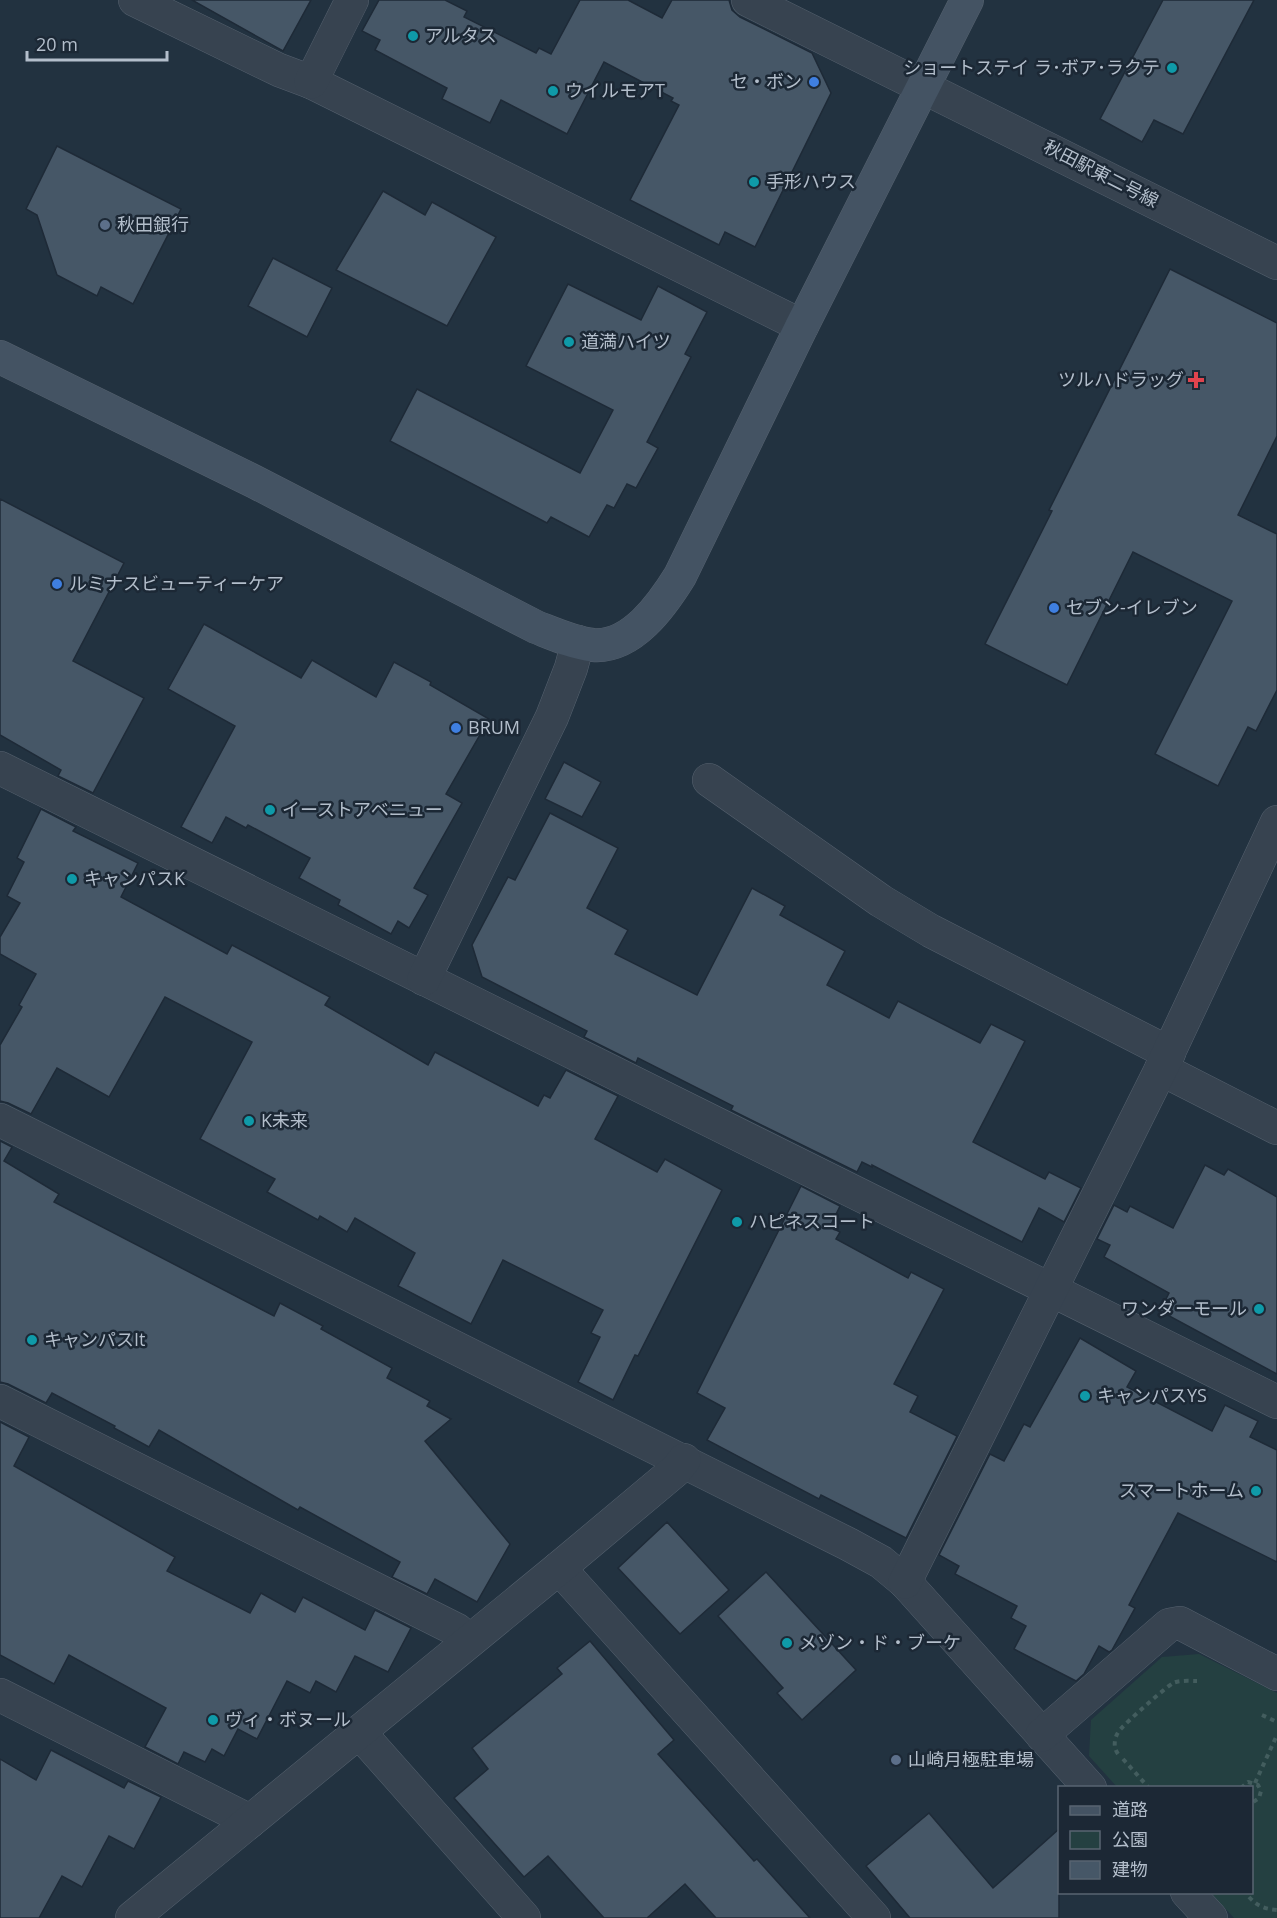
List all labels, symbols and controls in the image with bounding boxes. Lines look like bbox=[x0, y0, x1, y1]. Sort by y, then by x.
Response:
place label: アルタス bbox=[425, 23, 497, 47]
scale bar bbox=[27, 24, 166, 62]
marker: アルタス bbox=[406, 29, 420, 43]
text: 20 m bbox=[36, 32, 78, 56]
place label: ショートステイ ラ･ボア･ラクテ bbox=[903, 55, 1160, 79]
marker: ショートステイ ラ･ボア･ラクテ bbox=[1165, 61, 1179, 75]
place label: セ・ボン bbox=[730, 69, 802, 93]
marker: セ・ボン bbox=[807, 75, 821, 89]
place label: ウイルモアT bbox=[565, 78, 665, 102]
marker: ウイルモアT bbox=[546, 84, 560, 98]
street label: 秋田駅東二号線 bbox=[1040, 134, 1163, 212]
place label: 手形ハウス bbox=[766, 169, 856, 193]
marker: 手形ハウス bbox=[747, 175, 761, 189]
place label: 秋田銀行 bbox=[117, 212, 189, 236]
marker: 秋田銀行 bbox=[98, 218, 112, 232]
place label: 道満ハイツ bbox=[581, 329, 671, 353]
marker: 道満ハイツ bbox=[562, 335, 576, 349]
place label: ツルハドラッグ bbox=[1058, 367, 1184, 391]
marker: ツルハドラッグ bbox=[1189, 373, 1203, 387]
place label: ルミナスビューティーケア bbox=[69, 571, 284, 595]
marker: ルミナスビューティーケア bbox=[50, 577, 64, 591]
place label: セブン-イレブン bbox=[1066, 595, 1198, 619]
marker: セブン-イレブン bbox=[1047, 601, 1061, 615]
place label: BRUM bbox=[468, 715, 520, 739]
marker: BRUM bbox=[449, 721, 463, 735]
place label: イーストアベニュー bbox=[282, 797, 443, 821]
marker: イーストアベニュー bbox=[263, 803, 277, 817]
place label: キャンパスK bbox=[84, 866, 186, 890]
marker: キャンパスK bbox=[65, 872, 79, 886]
place label: K未来 bbox=[261, 1108, 308, 1132]
marker: K未来 bbox=[242, 1114, 256, 1128]
place label: ハピネスコート bbox=[749, 1209, 875, 1233]
marker: ハピネスコート bbox=[730, 1215, 744, 1229]
place label: ワンダーモール bbox=[1121, 1296, 1247, 1320]
marker: ワンダーモール bbox=[1252, 1302, 1266, 1316]
place label: キャンパスIt bbox=[44, 1327, 145, 1351]
marker: キャンパスIt bbox=[25, 1333, 39, 1347]
place label: キャンパスYS bbox=[1097, 1383, 1207, 1407]
marker: キャンパスYS bbox=[1078, 1389, 1092, 1403]
place label: スマートホーム bbox=[1119, 1478, 1244, 1502]
marker: スマートホーム bbox=[1249, 1484, 1263, 1498]
place label: メゾン・ド・ブーケ bbox=[799, 1630, 961, 1654]
marker: メゾン・ド・ブーケ bbox=[780, 1636, 794, 1650]
place label: ヴィ・ボヌール bbox=[225, 1707, 351, 1731]
marker: ヴィ・ボヌール bbox=[206, 1713, 220, 1727]
place label: 山崎月極駐車場 bbox=[908, 1747, 1034, 1771]
marker: 山崎月極駐車場 bbox=[889, 1753, 903, 1767]
legend bbox=[1058, 1786, 1253, 1894]
text: 道路 bbox=[1112, 1797, 1148, 1821]
text: 公園 bbox=[1112, 1827, 1148, 1851]
text: 建物 bbox=[1112, 1857, 1148, 1881]

